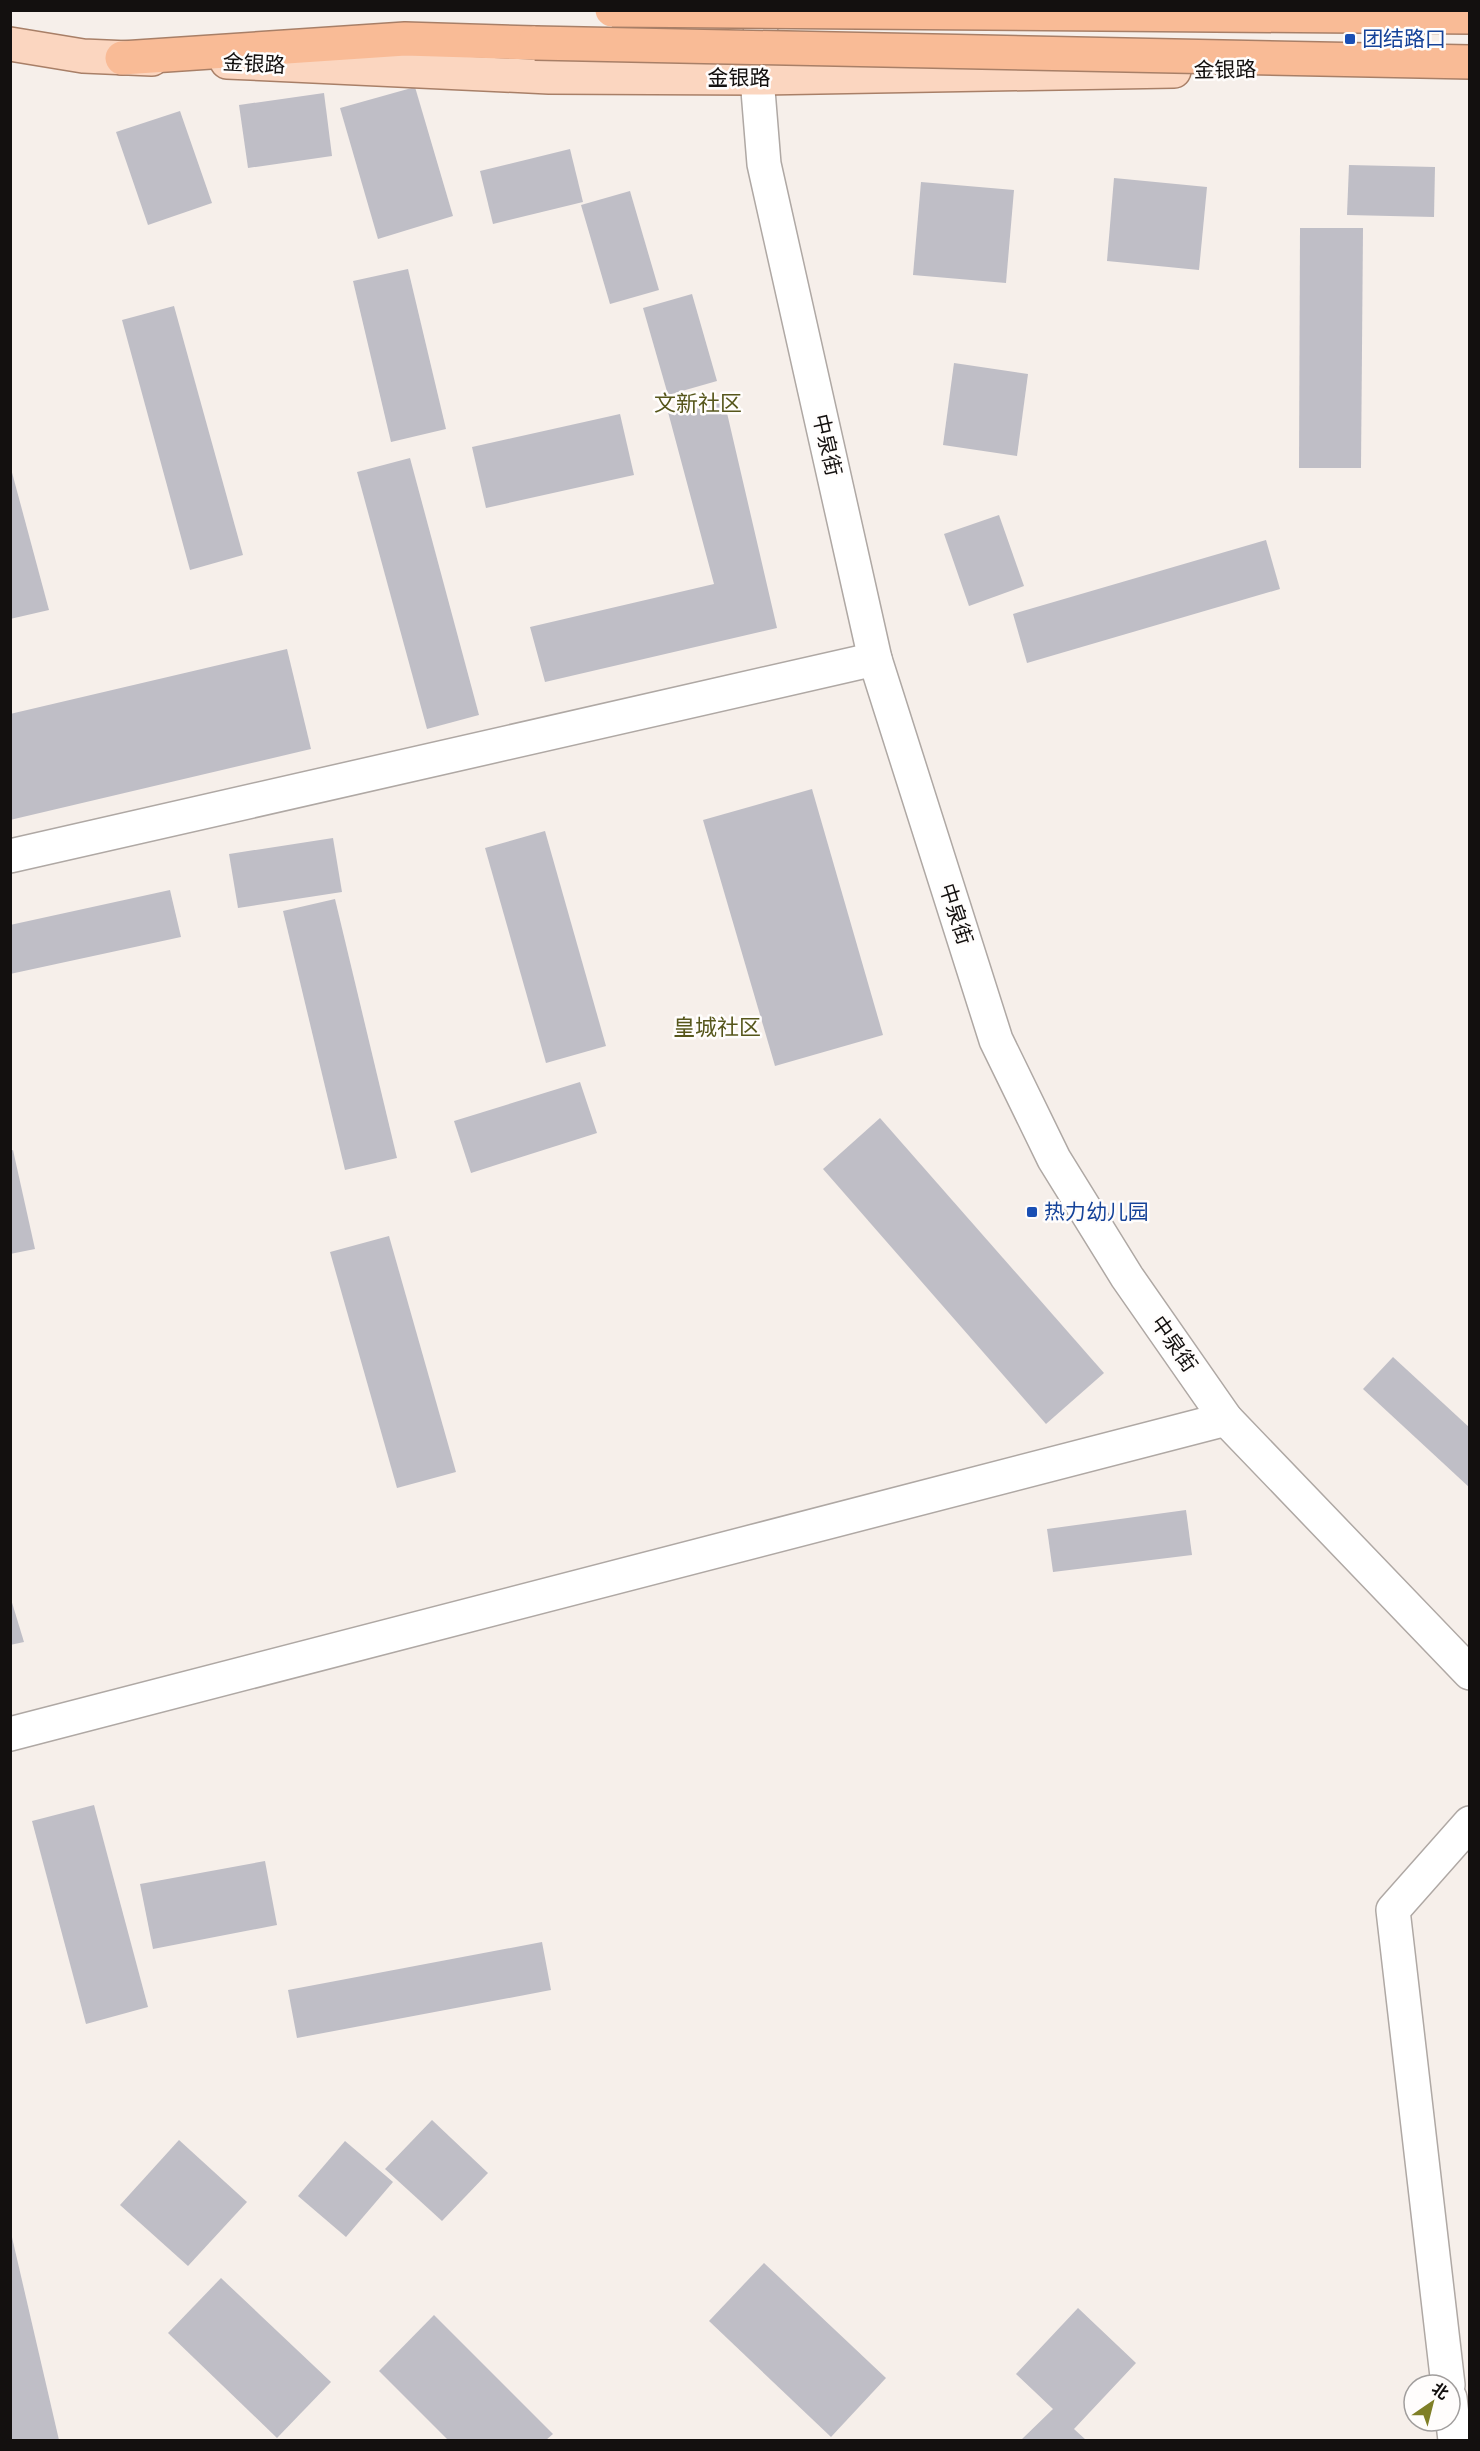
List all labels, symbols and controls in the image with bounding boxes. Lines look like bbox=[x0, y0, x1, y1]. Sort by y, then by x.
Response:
place label: 团结路口 bbox=[1362, 25, 1446, 50]
marker: 团结路口 bbox=[1343, 32, 1357, 46]
street label: 金银路 bbox=[222, 48, 286, 77]
street label: 金银路 bbox=[1193, 55, 1257, 82]
street label: 金银路 bbox=[708, 64, 771, 89]
district label: 文新社区 bbox=[654, 389, 742, 416]
street label: 中泉街 bbox=[809, 411, 848, 478]
street label: 中泉街 bbox=[936, 880, 979, 947]
district label: 皇城社区 bbox=[673, 1013, 761, 1040]
place label: 热力幼儿园 bbox=[1044, 1198, 1149, 1223]
marker: 热力幼儿园 bbox=[1025, 1205, 1039, 1219]
street label: 中泉街 bbox=[1147, 1310, 1204, 1376]
north arrow bbox=[1402, 2373, 1462, 2433]
text: 北 bbox=[1429, 2378, 1453, 2403]

